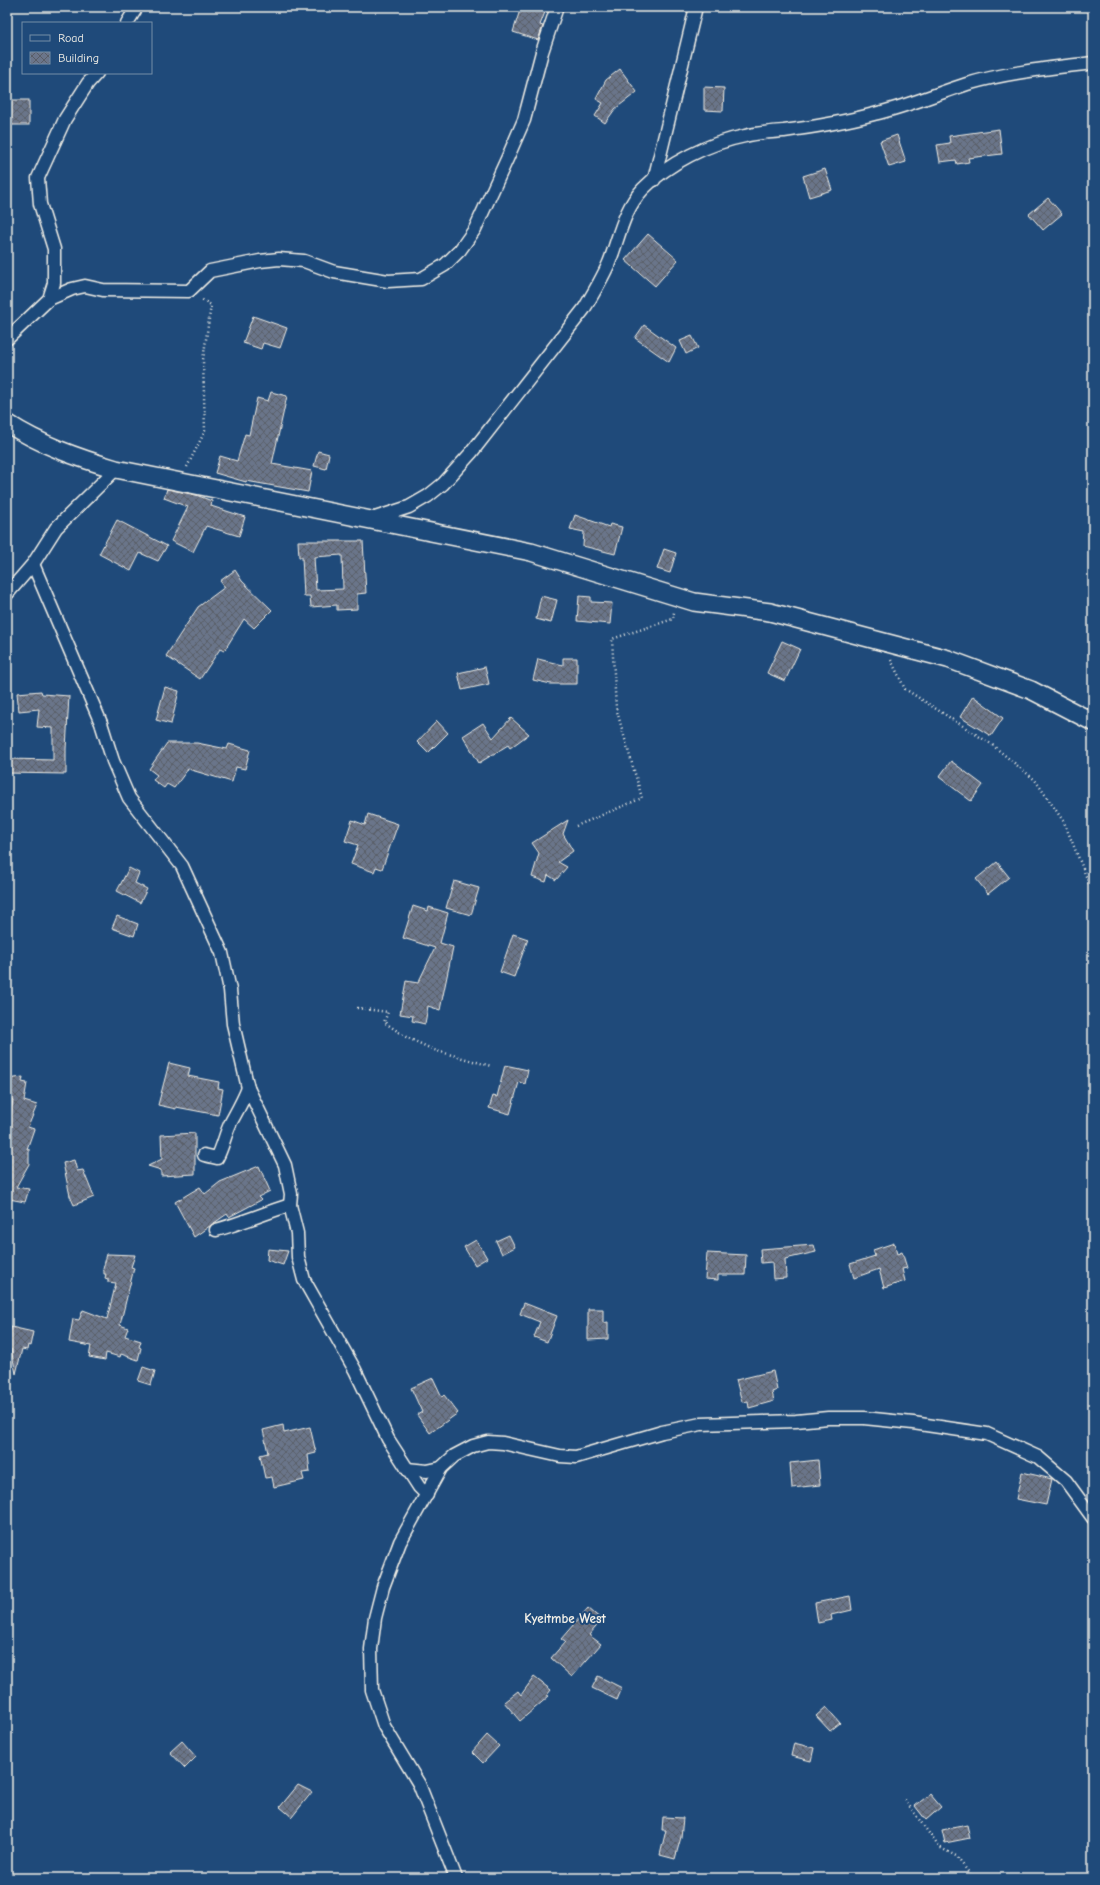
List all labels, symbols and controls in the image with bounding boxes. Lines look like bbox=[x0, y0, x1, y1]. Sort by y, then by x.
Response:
legend bbox=[22, 22, 152, 74]
text: Road bbox=[58, 31, 84, 45]
text: Building bbox=[58, 51, 99, 65]
district label: Kyeitmbe West bbox=[524, 1611, 607, 1626]

